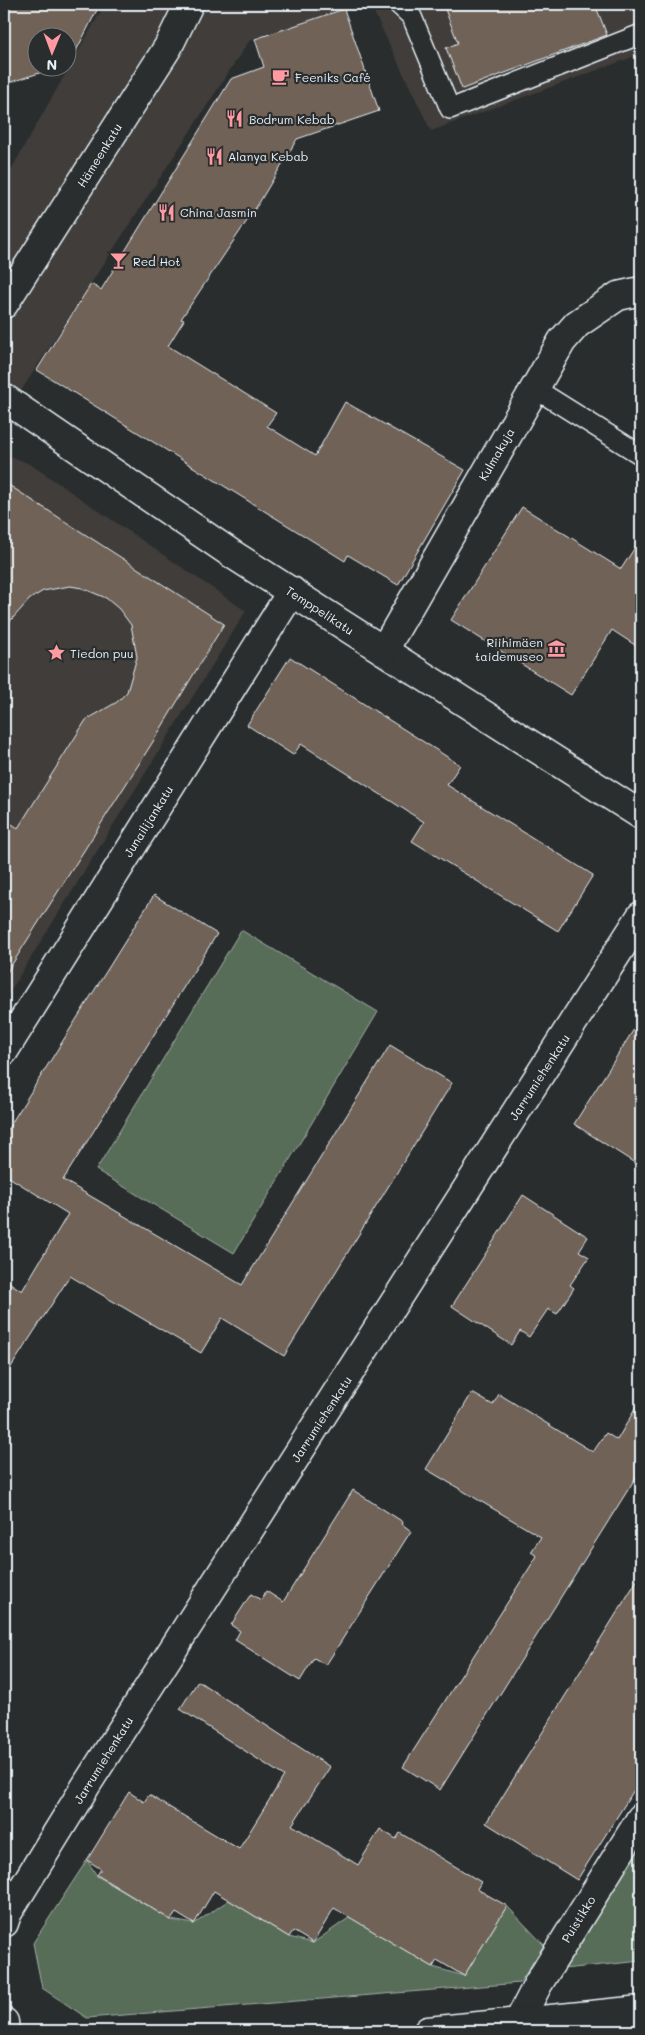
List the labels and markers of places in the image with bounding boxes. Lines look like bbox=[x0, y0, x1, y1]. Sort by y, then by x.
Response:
cafe icon: Feeniks Café bbox=[271, 67, 291, 87]
place label: Feeniks Café bbox=[295, 69, 371, 85]
restaurant icon: Bodrum Kebab bbox=[225, 109, 245, 129]
place label: Bodrum Kebab bbox=[249, 111, 335, 127]
restaurant icon: Alanya Kebab bbox=[204, 146, 224, 166]
place label: Alanya Kebab bbox=[228, 148, 309, 164]
restaurant icon: China Jasmin bbox=[156, 202, 176, 222]
place label: China Jasmin bbox=[180, 204, 257, 220]
bar icon: Red Hot bbox=[109, 251, 129, 271]
place label: Red Hot bbox=[133, 253, 181, 269]
place label: Riihimäen taidemuseo bbox=[475, 634, 543, 664]
museum icon: Riihimäen taidemuseo bbox=[547, 639, 567, 659]
place icon: Tiedon puu bbox=[46, 643, 66, 663]
place label: Tiedon puu bbox=[70, 645, 134, 661]

